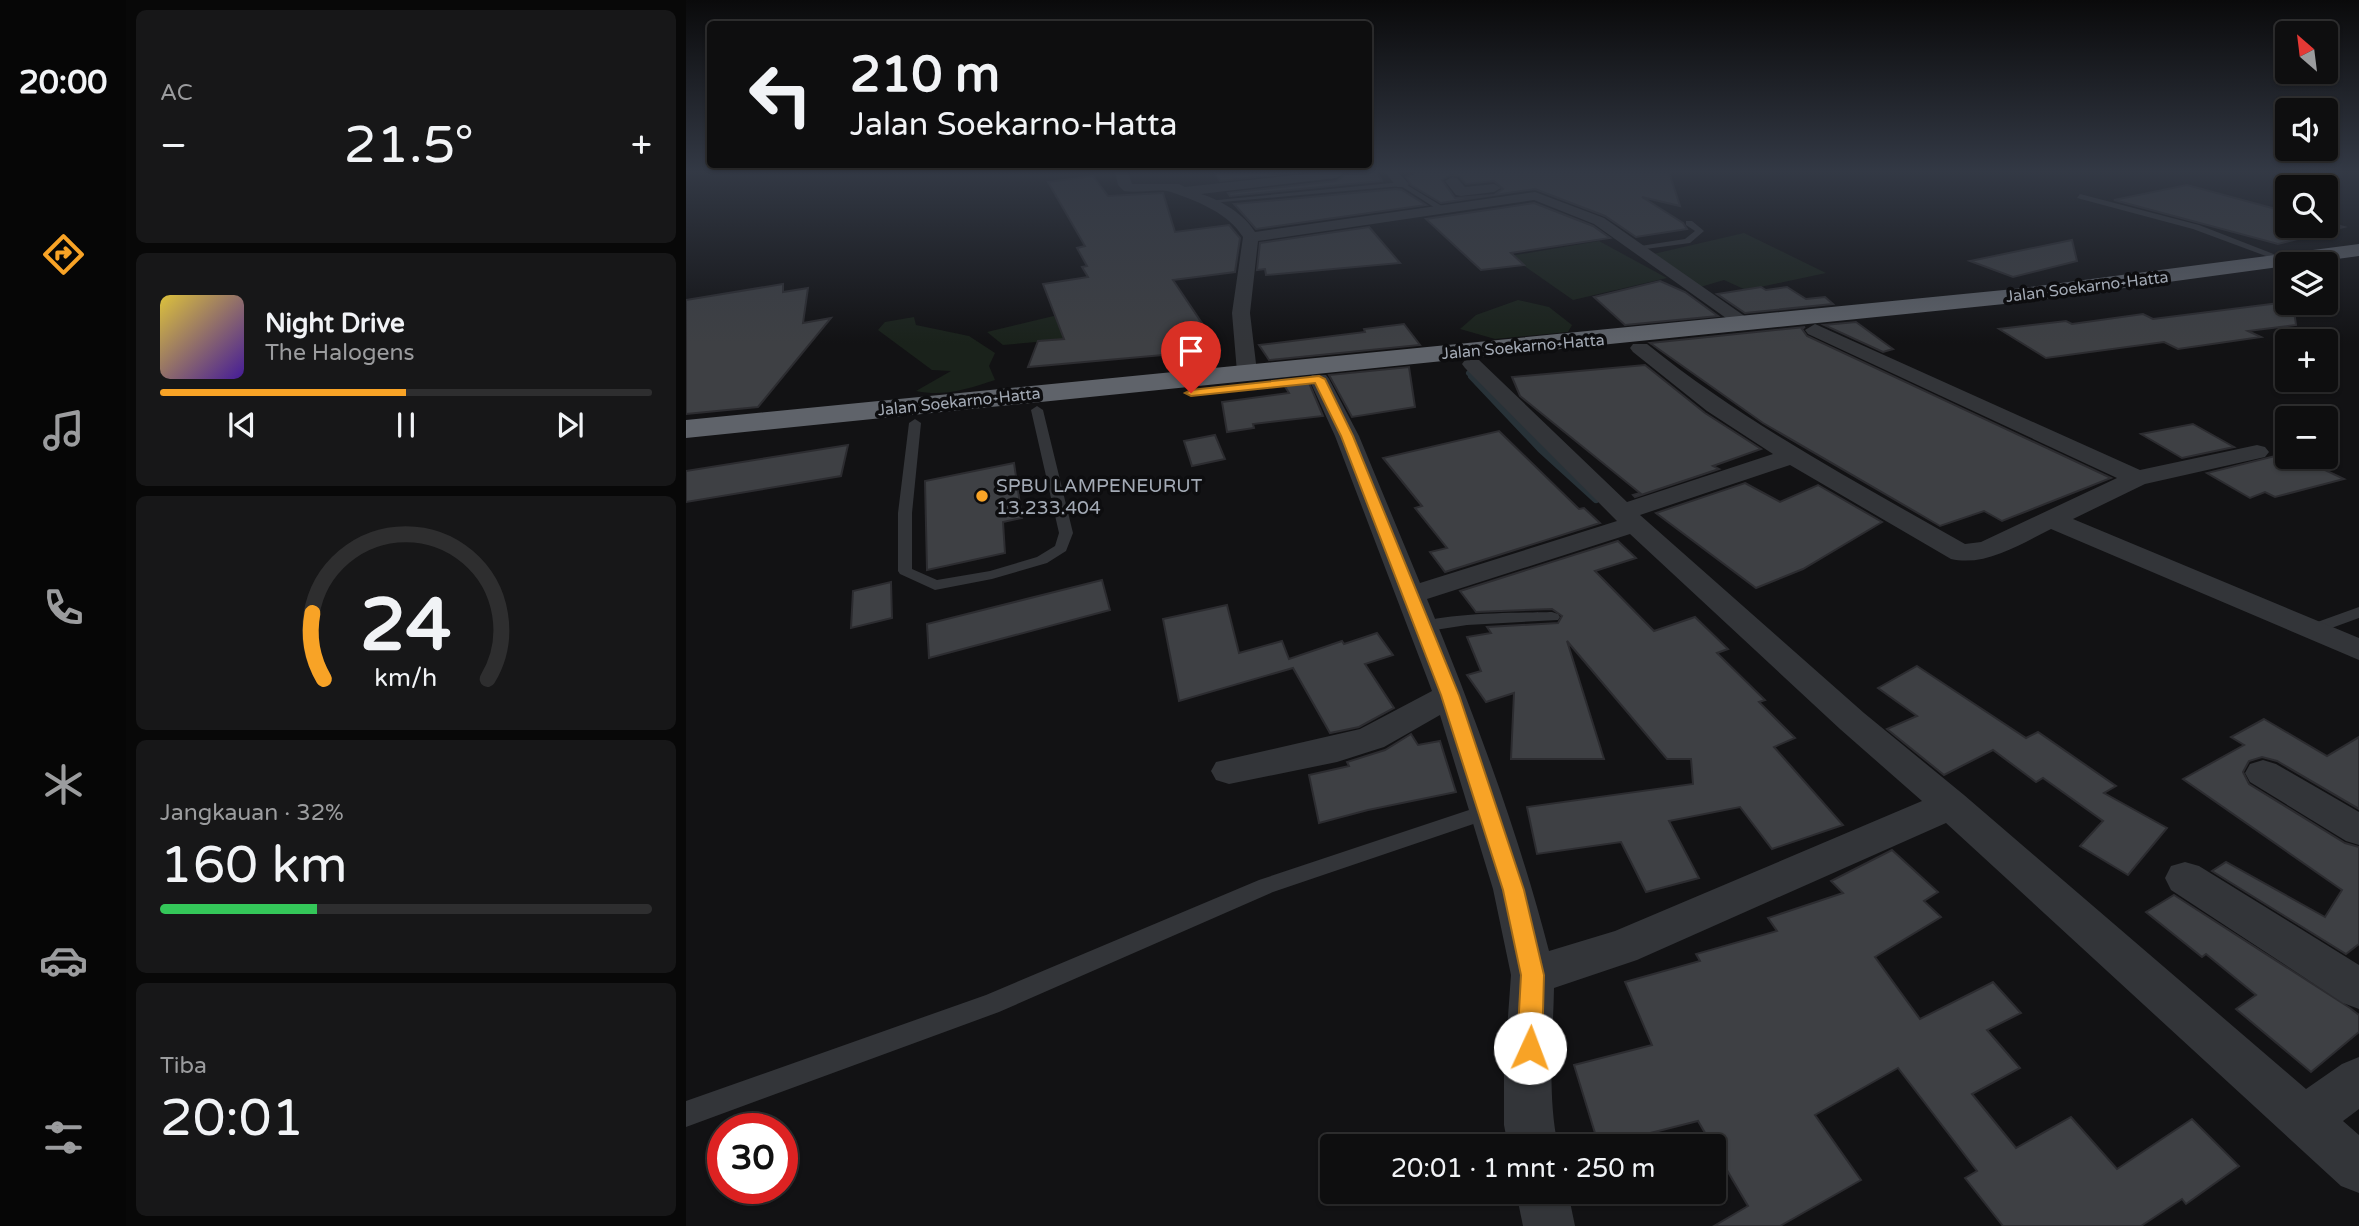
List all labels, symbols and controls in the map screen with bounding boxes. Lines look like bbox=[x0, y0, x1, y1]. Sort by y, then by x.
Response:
north arrow bbox=[2275, 21, 2338, 84]
map controls bbox=[2275, 21, 2338, 469]
text: 210 m bbox=[850, 46, 1000, 105]
icon: left bbox=[735, 49, 826, 140]
text: 20:00 bbox=[19, 64, 107, 102]
text: AC bbox=[160, 79, 193, 107]
button: sound bbox=[2275, 98, 2338, 161]
text: Jalan Soekarno-Hatta bbox=[850, 106, 1178, 144]
text: 21.5° bbox=[344, 114, 474, 177]
text: − bbox=[160, 123, 187, 169]
text: + bbox=[631, 123, 652, 169]
button: search bbox=[2275, 175, 2338, 238]
icon: directions bbox=[39, 230, 88, 279]
button: layers bbox=[2275, 252, 2338, 315]
street label: Jalan Soekarno-Hatta bbox=[2005, 267, 2170, 307]
text: Night Drive bbox=[265, 308, 405, 339]
pin bbox=[1161, 321, 1221, 393]
button: + bbox=[2275, 329, 2338, 392]
street label: Jalan Soekarno-Hatta bbox=[1441, 330, 1606, 364]
icon: arrive bbox=[1172, 332, 1210, 370]
text: The Halogens bbox=[265, 339, 414, 367]
street label: Jalan Soekarno-Hatta bbox=[877, 383, 1042, 420]
icon: music bbox=[39, 406, 88, 455]
icon: previous bbox=[223, 406, 261, 444]
icon: pause bbox=[387, 406, 425, 444]
icon: next bbox=[551, 406, 589, 444]
button: − bbox=[2275, 406, 2338, 469]
place label: SPBU LAMPENEURUT 13.233.404 bbox=[996, 475, 1203, 519]
marker: SPBU LAMPENEURUT 13.233.404 bbox=[974, 488, 990, 504]
text: 24 bbox=[360, 582, 452, 670]
icon: phone bbox=[39, 583, 88, 632]
text: km/h bbox=[375, 663, 437, 693]
icon: climate bbox=[39, 760, 88, 809]
text: Jangkauan · 32% bbox=[160, 799, 344, 827]
text: 160 km bbox=[160, 834, 348, 897]
icon: car bbox=[39, 936, 88, 985]
position arrow bbox=[1493, 1011, 1567, 1085]
text: Tiba bbox=[160, 1052, 207, 1080]
text: 20:01 bbox=[160, 1087, 304, 1150]
icon: filters bbox=[39, 1113, 88, 1162]
speed limit sign: 30 bbox=[707, 1113, 798, 1204]
text: 20:01 · 1 mnt · 250 m bbox=[1391, 1153, 1655, 1184]

